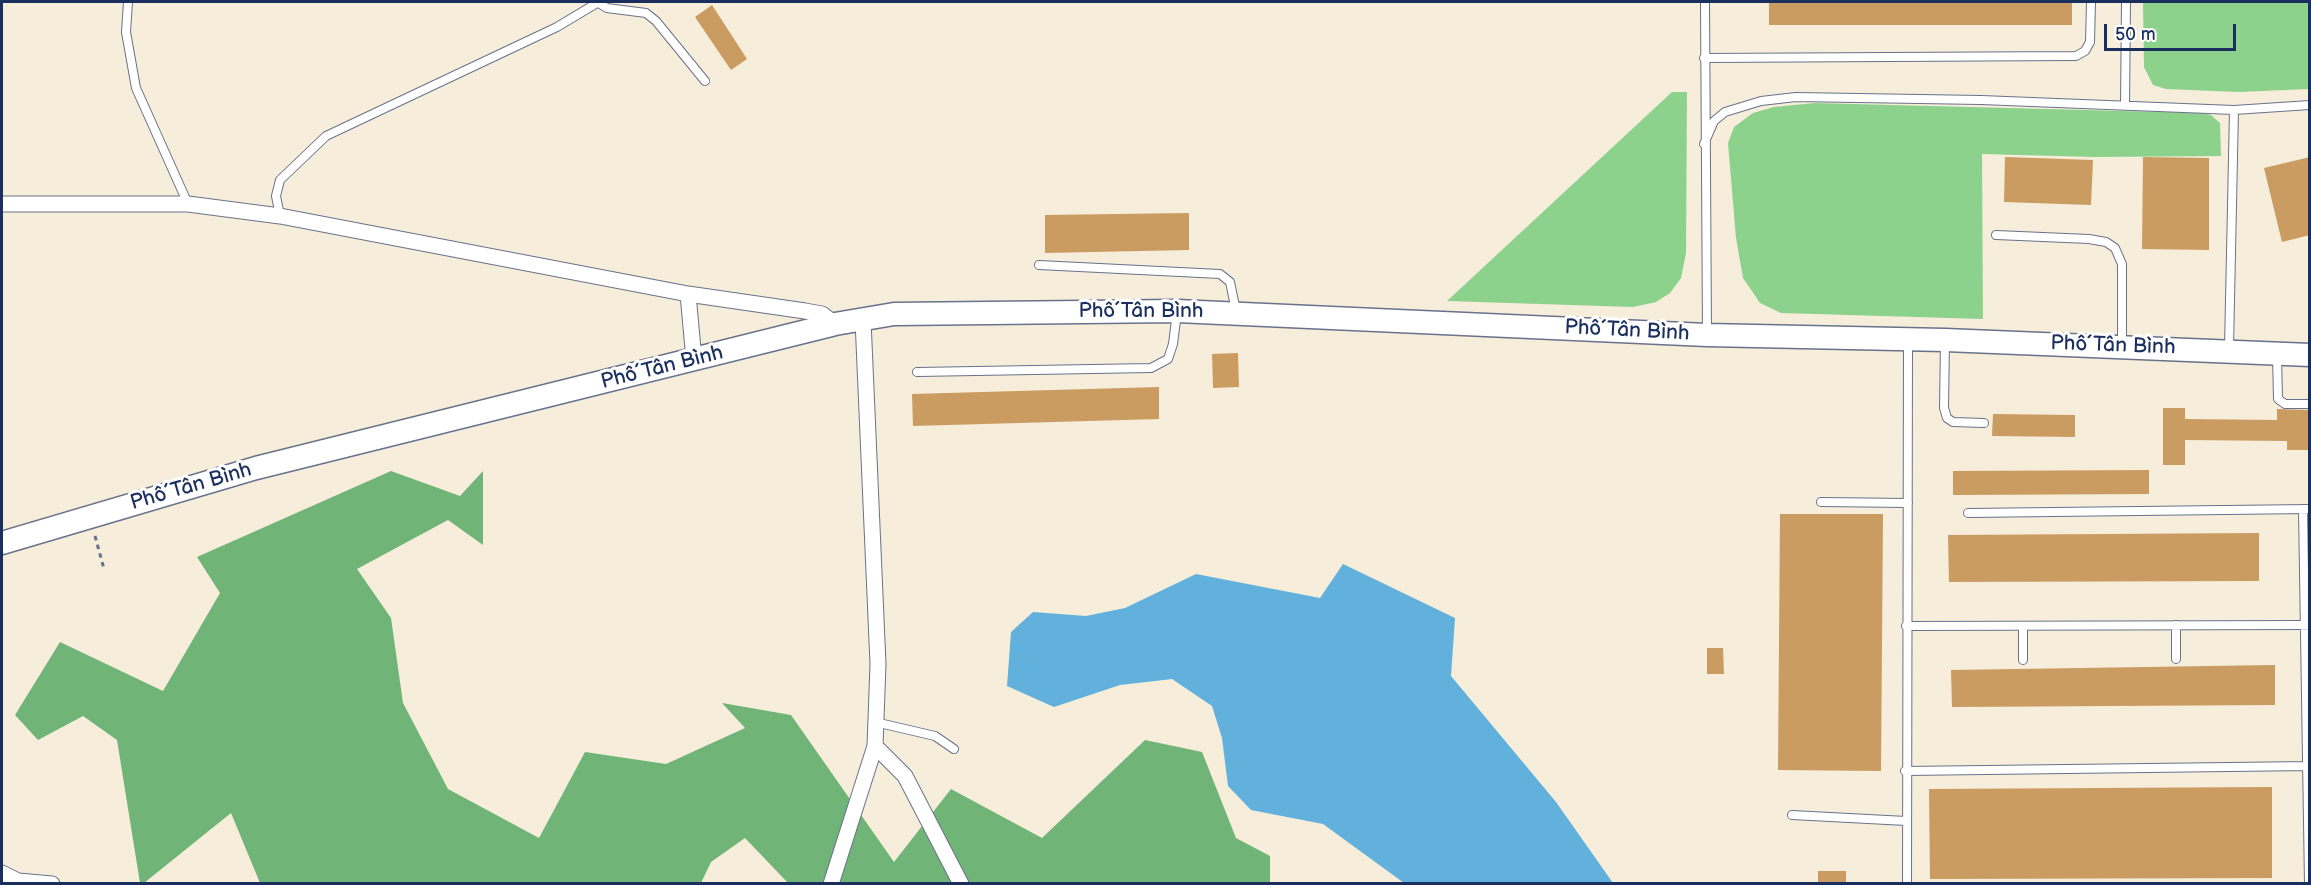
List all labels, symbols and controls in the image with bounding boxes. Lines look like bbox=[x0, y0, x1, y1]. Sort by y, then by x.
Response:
scale bar bbox=[2107, 12, 2239, 50]
text: 50 m bbox=[2115, 24, 2156, 45]
street label: Phố Tân Bình bbox=[1079, 299, 1203, 325]
street label: Phố Tân Bình bbox=[1564, 315, 1690, 347]
street label: Phố Tân Bình bbox=[2050, 331, 2176, 361]
street label: Phố Tân Bình bbox=[598, 341, 726, 395]
street label: Phố Tân Bình bbox=[127, 458, 255, 516]

